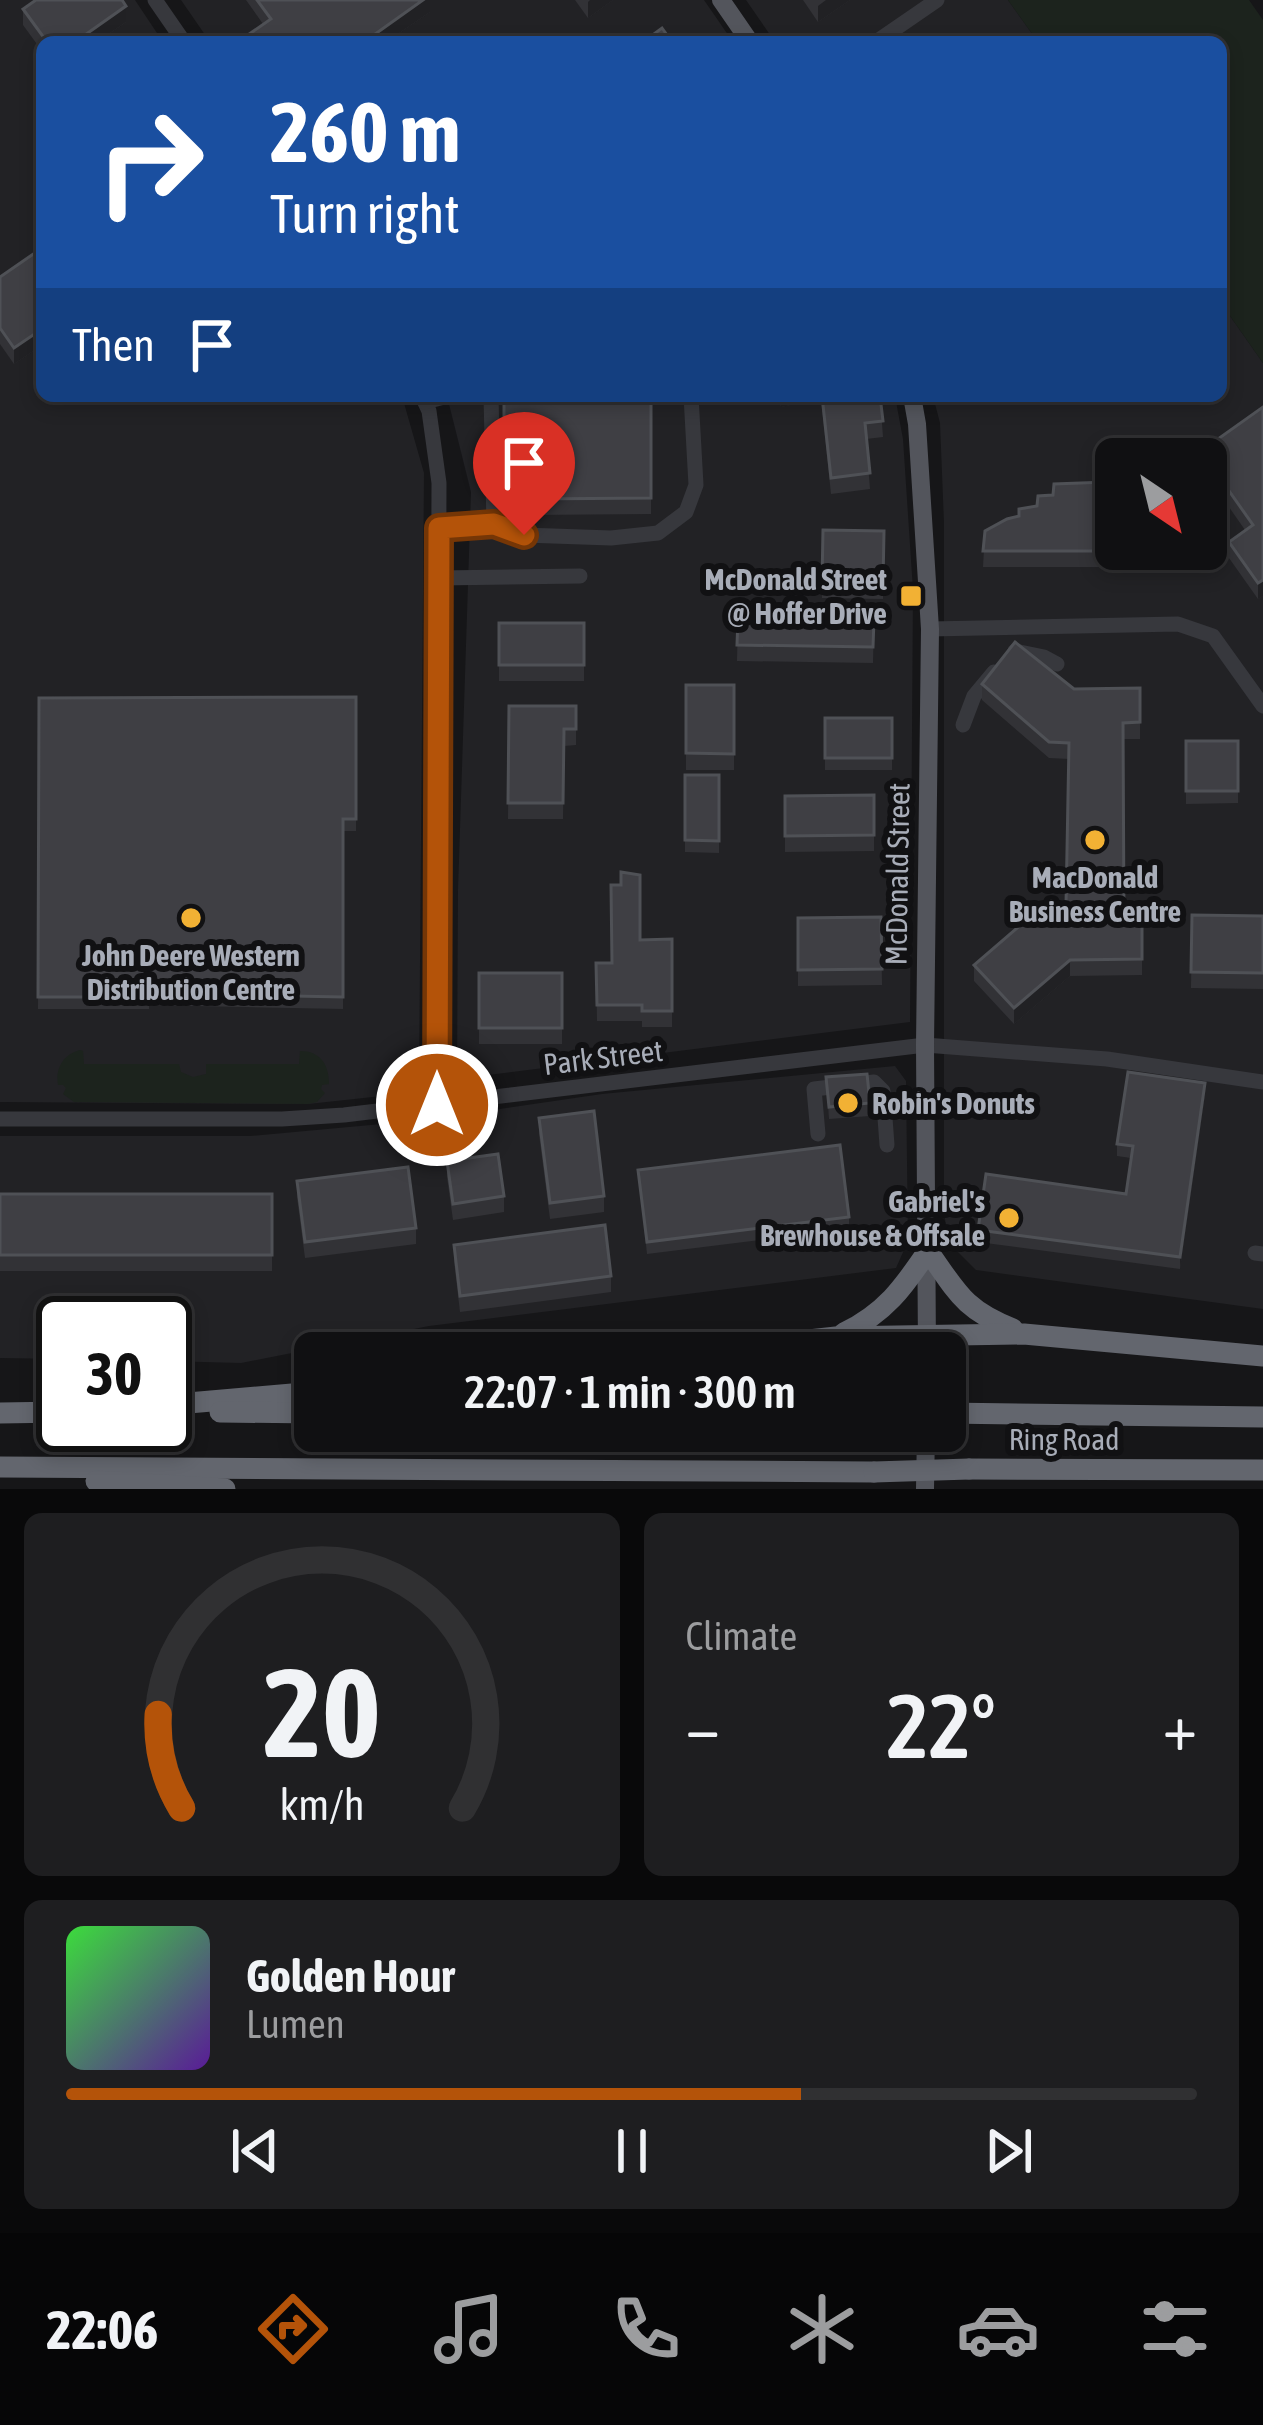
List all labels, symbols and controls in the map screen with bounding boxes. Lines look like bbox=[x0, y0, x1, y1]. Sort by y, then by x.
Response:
icon: right bbox=[72, 84, 228, 240]
text: 260 m bbox=[270, 84, 460, 180]
text: Turn right bbox=[270, 183, 460, 244]
icon: arrive bbox=[179, 312, 245, 378]
text: Then bbox=[72, 319, 155, 371]
pin bbox=[473, 412, 575, 535]
icon: arrive bbox=[491, 430, 557, 496]
north arrow bbox=[1095, 438, 1227, 570]
map controls bbox=[1095, 438, 1227, 570]
place label: McDonald Street @ Hoffer Drive bbox=[705, 562, 887, 630]
marker: McDonald Street @ Hoffer Drive bbox=[898, 583, 924, 609]
street label: McDonald Street bbox=[878, 783, 916, 965]
marker: MacDonald Business Centre bbox=[1082, 827, 1108, 853]
place label: MacDonald Business Centre bbox=[1009, 860, 1181, 928]
marker: John Deere Western Distribution Centre bbox=[178, 905, 204, 931]
place label: John Deere Western Distribution Centre bbox=[81, 938, 300, 1006]
street label: Park Street bbox=[541, 1033, 665, 1081]
position arrow bbox=[374, 1042, 500, 1168]
place label: Robin's Donuts bbox=[872, 1086, 1035, 1120]
marker: Robin's Donuts bbox=[835, 1090, 861, 1116]
place label: Gabriel's Brewhouse & Offsale bbox=[760, 1184, 985, 1252]
marker: Gabriel's Brewhouse & Offsale bbox=[996, 1205, 1022, 1231]
speed limit sign: 30 bbox=[36, 1296, 192, 1452]
text: 22:07 · 1 min · 300 m bbox=[464, 1366, 796, 1418]
street label: Ring Road bbox=[1009, 1422, 1119, 1456]
text: Climate bbox=[686, 1614, 797, 1658]
text: 20 bbox=[263, 1640, 380, 1783]
text: 22° bbox=[887, 1674, 996, 1777]
text: − bbox=[686, 1688, 720, 1764]
text: + bbox=[1163, 1688, 1197, 1764]
text: km/h bbox=[279, 1779, 364, 1828]
text: Golden Hour bbox=[246, 1950, 455, 2002]
text: Lumen bbox=[246, 2002, 345, 2046]
icon: previous bbox=[222, 2118, 288, 2184]
icon: pause bbox=[599, 2118, 665, 2184]
icon: next bbox=[976, 2118, 1042, 2184]
icon: directions bbox=[251, 2287, 335, 2371]
icon: music bbox=[427, 2287, 511, 2371]
icon: phone bbox=[604, 2287, 688, 2371]
icon: climate bbox=[780, 2287, 864, 2371]
icon: car bbox=[956, 2287, 1040, 2371]
icon: filters bbox=[1133, 2287, 1217, 2371]
text: 22:06 bbox=[46, 2299, 158, 2360]

